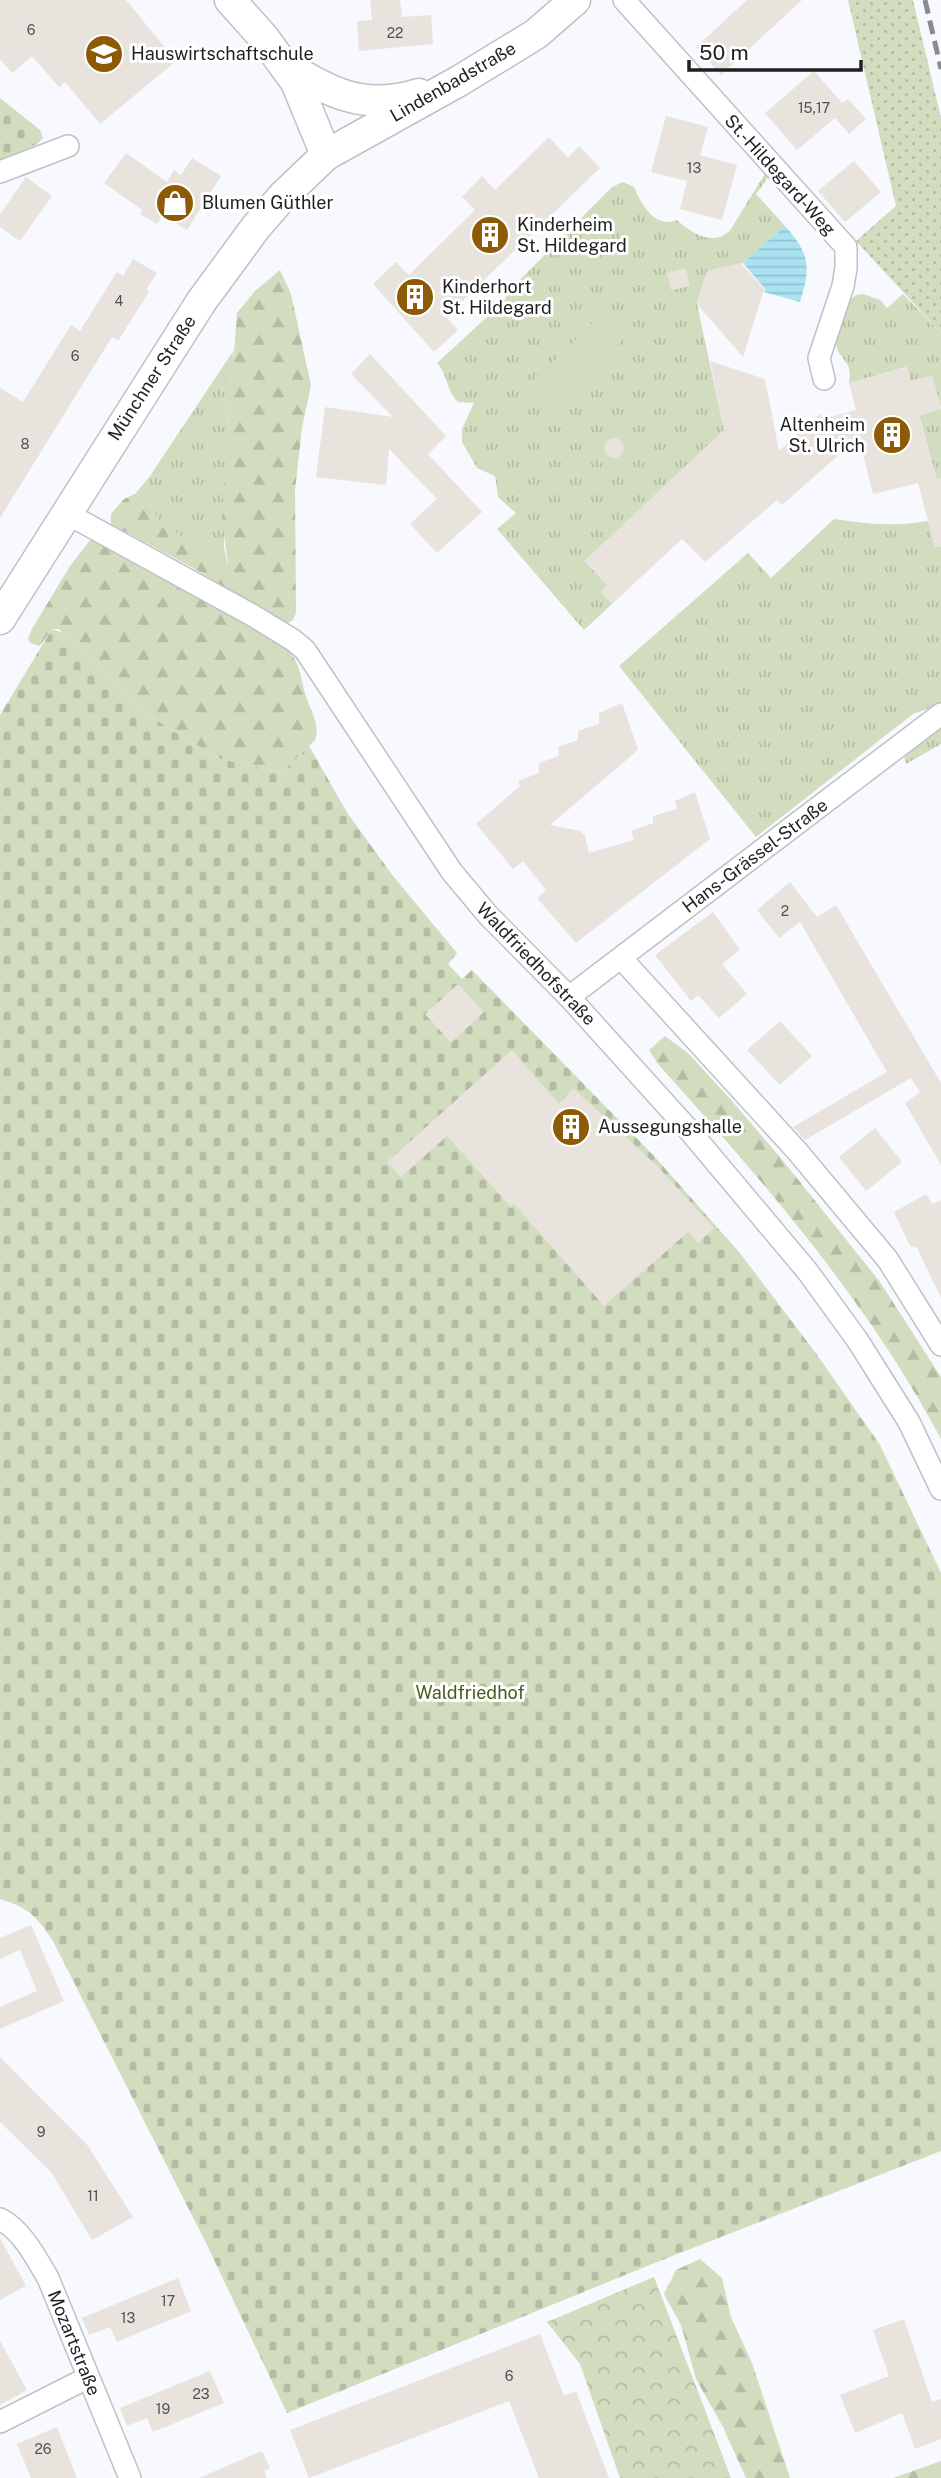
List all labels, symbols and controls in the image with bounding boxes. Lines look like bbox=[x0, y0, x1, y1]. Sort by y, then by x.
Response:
house number: 6 bbox=[27, 22, 36, 38]
house number: 22 bbox=[387, 25, 403, 41]
scale bar bbox=[689, 28, 860, 72]
school or university icon: Hauswirtschaftschule bbox=[83, 33, 125, 75]
street label: Lindenbadstraße bbox=[386, 37, 519, 126]
text: 50 m bbox=[699, 40, 749, 65]
place label: Hauswirtschaftschule bbox=[131, 43, 314, 64]
house number: 15,17 bbox=[798, 100, 830, 116]
street label: St.-Hildegard-Weg bbox=[721, 110, 840, 239]
house number: 13 bbox=[687, 160, 701, 176]
shop icon: Blumen Güthler bbox=[154, 182, 196, 224]
place label: Blumen Güthler bbox=[202, 192, 334, 213]
building icon: Kinderheim St. Hildegard bbox=[469, 214, 511, 256]
place label: Kinderheim St. Hildegard bbox=[517, 214, 627, 256]
building icon: Kinderhort St. Hildegard bbox=[394, 276, 436, 318]
place label: Kinderhort St. Hildegard bbox=[442, 276, 552, 318]
house number: 4 bbox=[115, 293, 124, 309]
street label: Münchner Straße bbox=[103, 311, 200, 444]
house number: 6 bbox=[71, 348, 80, 364]
place label: Altenheim St. Ulrich bbox=[779, 414, 865, 456]
building icon: Altenheim St. Ulrich bbox=[871, 414, 913, 456]
house number: 8 bbox=[20, 436, 30, 452]
street label: Hans-Grässel-Straße bbox=[678, 794, 831, 917]
street label: Waldfriedhofstraße bbox=[472, 898, 600, 1029]
house number: 2 bbox=[781, 903, 789, 919]
building icon: Aussegungshalle bbox=[550, 1106, 592, 1148]
place label: Aussegungshalle bbox=[598, 1116, 742, 1137]
park label: Waldfriedhof bbox=[415, 1682, 525, 1703]
house number: 9 bbox=[37, 2124, 46, 2140]
house number: 11 bbox=[87, 2188, 99, 2204]
street label: Mozartstraße bbox=[44, 2287, 105, 2398]
house number: 17 bbox=[161, 2293, 175, 2309]
house number: 13 bbox=[121, 2310, 135, 2326]
house number: 6 bbox=[505, 2368, 514, 2384]
house number: 23 bbox=[192, 2386, 210, 2402]
house number: 19 bbox=[156, 2401, 170, 2417]
house number: 26 bbox=[34, 2441, 52, 2457]

